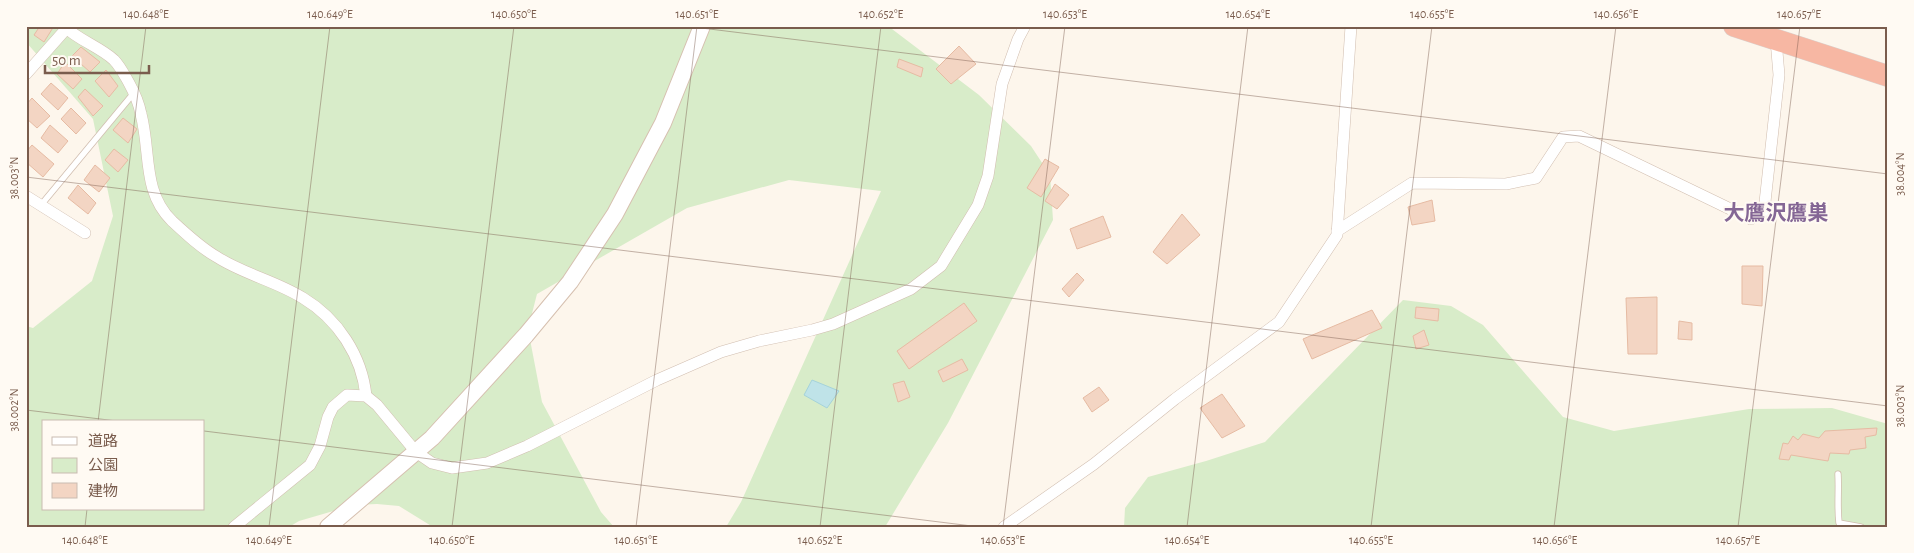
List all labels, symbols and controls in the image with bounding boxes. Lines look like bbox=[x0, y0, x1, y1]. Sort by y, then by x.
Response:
text: 140.648°E bbox=[123, 8, 169, 20]
text: 140.649°E bbox=[307, 8, 353, 20]
text: 140.650°E bbox=[491, 8, 537, 20]
text: 140.651°E bbox=[675, 8, 719, 20]
text: 140.652°E bbox=[859, 8, 903, 20]
text: 140.653°E bbox=[1043, 8, 1087, 20]
text: 140.654°E bbox=[1226, 8, 1271, 20]
text: 140.655°E bbox=[1410, 8, 1454, 20]
text: 140.656°E bbox=[1594, 8, 1638, 20]
text: 140.657°E bbox=[1777, 8, 1821, 20]
scale bar bbox=[45, 42, 149, 74]
text: 50 m bbox=[52, 53, 81, 68]
text: 38.004°N bbox=[1894, 152, 1906, 196]
text: 38.003°N bbox=[8, 157, 20, 199]
district label: 大鷹沢鷹巣 bbox=[1724, 202, 1829, 224]
text: 38.003°N bbox=[1894, 385, 1906, 427]
text: 38.002°N bbox=[8, 388, 20, 432]
legend bbox=[42, 420, 205, 510]
text: 道路 bbox=[88, 433, 118, 449]
text: 公園 bbox=[88, 457, 118, 473]
text: 建物 bbox=[88, 483, 118, 499]
text: 140.648°E bbox=[62, 534, 108, 546]
text: 140.649°E bbox=[246, 534, 292, 546]
text: 140.650°E bbox=[429, 534, 475, 546]
text: 140.651°E bbox=[614, 534, 658, 546]
text: 140.652°E bbox=[798, 534, 842, 546]
text: 140.653°E bbox=[981, 534, 1025, 546]
text: 140.654°E bbox=[1165, 534, 1210, 546]
text: 140.655°E bbox=[1349, 534, 1393, 546]
text: 140.656°E bbox=[1533, 534, 1577, 546]
text: 140.657°E bbox=[1716, 534, 1760, 546]

